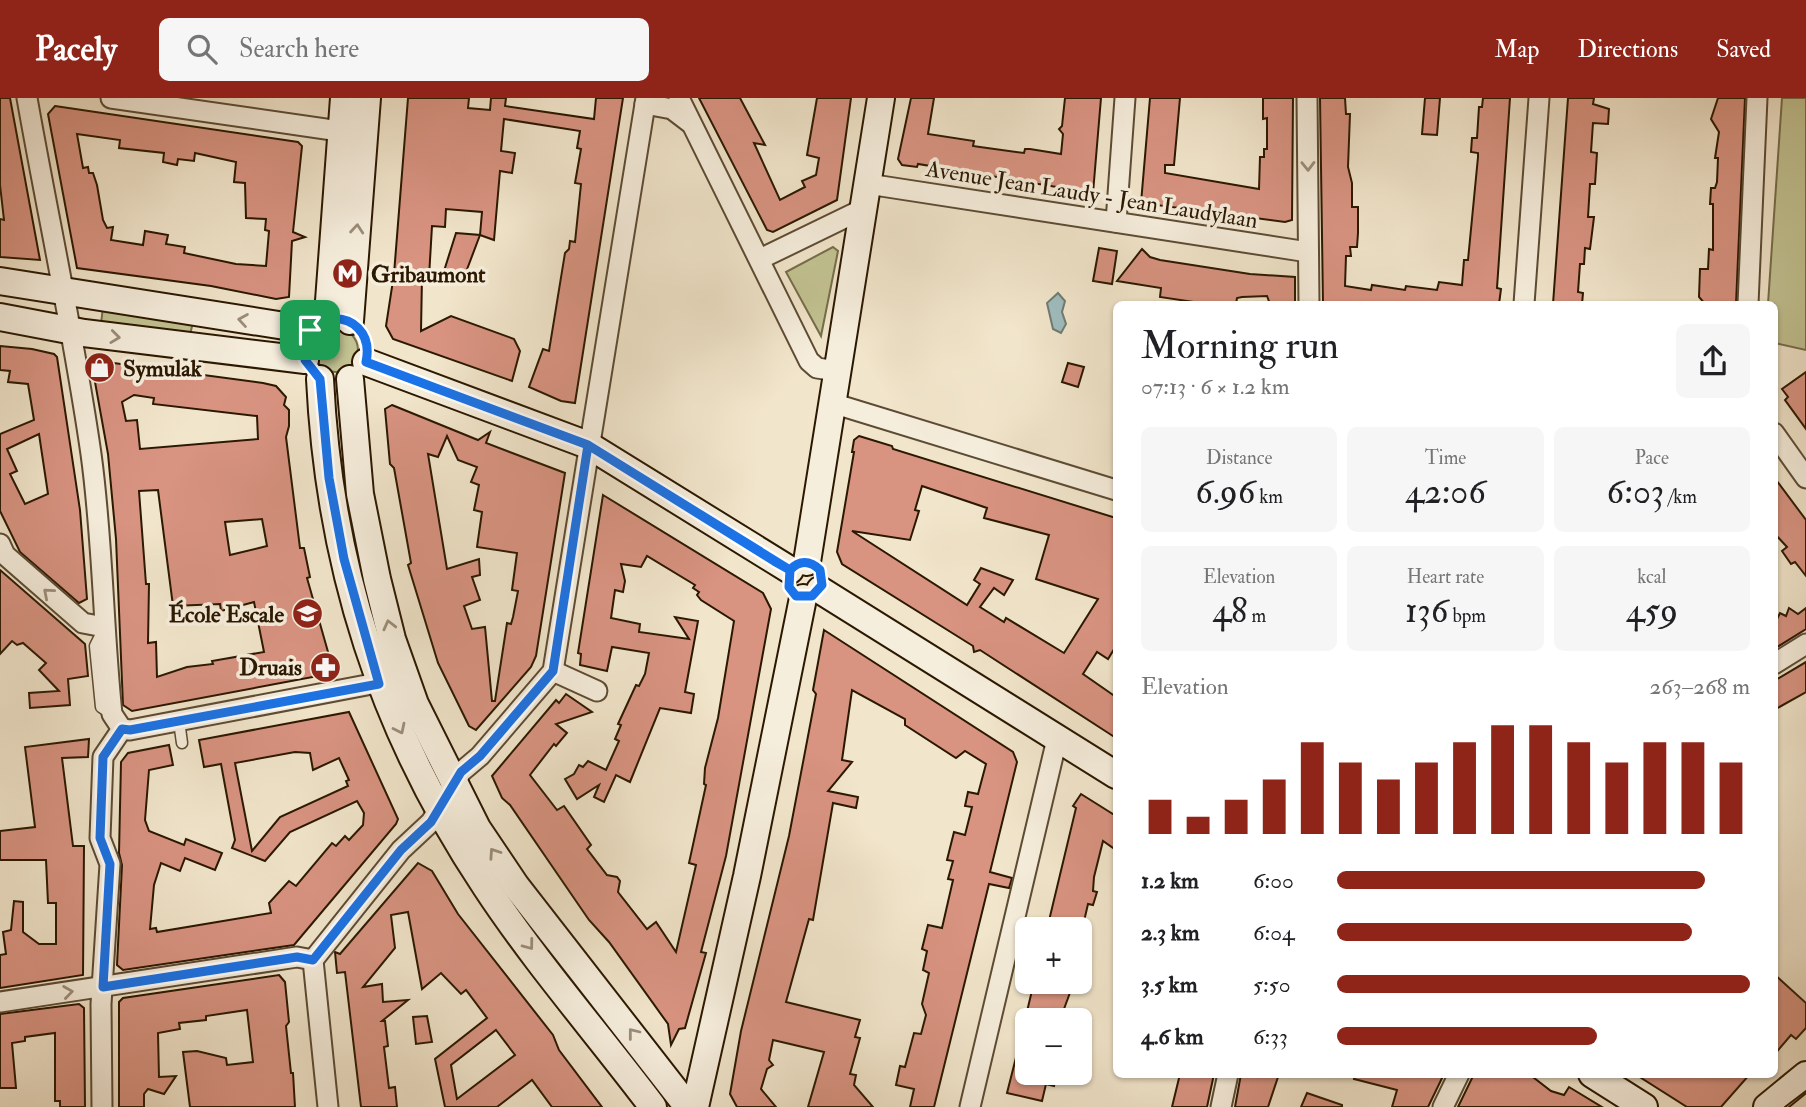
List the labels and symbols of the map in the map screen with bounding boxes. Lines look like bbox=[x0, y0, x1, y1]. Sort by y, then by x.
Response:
street label: Avenue Jean Laudy - Jean Laudylaan bbox=[923, 154, 1260, 235]
one-way arrow bbox=[1300, 161, 1315, 172]
one-way arrow bbox=[349, 223, 364, 234]
metro station icon: Gribaumont bbox=[331, 257, 365, 291]
place label: Gribaumont bbox=[371, 260, 486, 289]
pin bbox=[280, 300, 340, 360]
one-way arrow bbox=[237, 313, 249, 328]
one-way arrow bbox=[110, 330, 121, 345]
shop icon: Symulak bbox=[83, 351, 117, 385]
place label: Symulak bbox=[123, 354, 203, 384]
one-way arrow bbox=[43, 589, 56, 601]
school or university icon: École Escale bbox=[290, 597, 324, 631]
place label: École Escale bbox=[168, 599, 284, 629]
one-way arrow bbox=[383, 619, 397, 631]
pharmacy icon: Druais bbox=[308, 650, 342, 684]
place label: Druais bbox=[239, 653, 302, 682]
one-way arrow bbox=[392, 722, 406, 734]
one-way arrow bbox=[490, 848, 502, 861]
one-way arrow bbox=[521, 937, 534, 949]
one-way arrow bbox=[62, 985, 73, 1000]
one-way arrow bbox=[628, 1028, 641, 1041]

